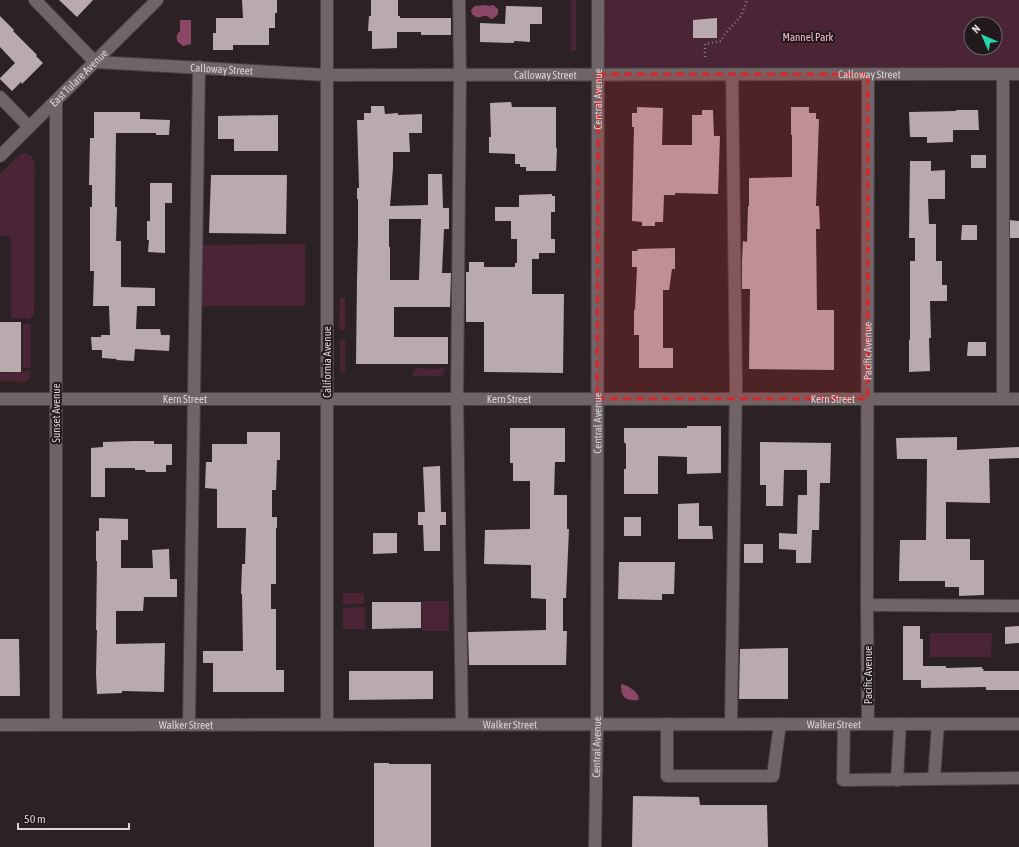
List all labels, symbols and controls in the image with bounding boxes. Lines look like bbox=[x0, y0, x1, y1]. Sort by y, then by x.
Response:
north arrow bbox=[963, 16, 1003, 56]
text: N bbox=[969, 22, 982, 35]
park label: Mannel Park bbox=[783, 31, 834, 43]
street label: East Tulare Avenue bbox=[47, 47, 110, 109]
street label: Calloway Street bbox=[190, 61, 253, 77]
street label: Central Avenue bbox=[592, 68, 604, 130]
street label: Calloway Street bbox=[838, 68, 901, 80]
street label: Calloway Street bbox=[514, 69, 577, 81]
street label: Pacific Avenue bbox=[861, 322, 874, 380]
street label: California Avenue bbox=[321, 326, 333, 398]
street label: Sunset Avenue bbox=[50, 383, 62, 443]
street label: Central Avenue bbox=[591, 392, 603, 454]
street label: Kern Street bbox=[163, 393, 207, 405]
street label: Kern Street bbox=[487, 393, 531, 405]
street label: Kern Street bbox=[811, 393, 855, 405]
street label: Pacific Avenue bbox=[862, 646, 874, 704]
street label: Central Avenue bbox=[590, 716, 603, 778]
street label: Walker Street bbox=[483, 718, 537, 731]
street label: Walker Street bbox=[807, 718, 861, 730]
street label: Walker Street bbox=[159, 719, 213, 731]
scale bar bbox=[18, 805, 129, 831]
text: 50 m bbox=[24, 812, 46, 826]

